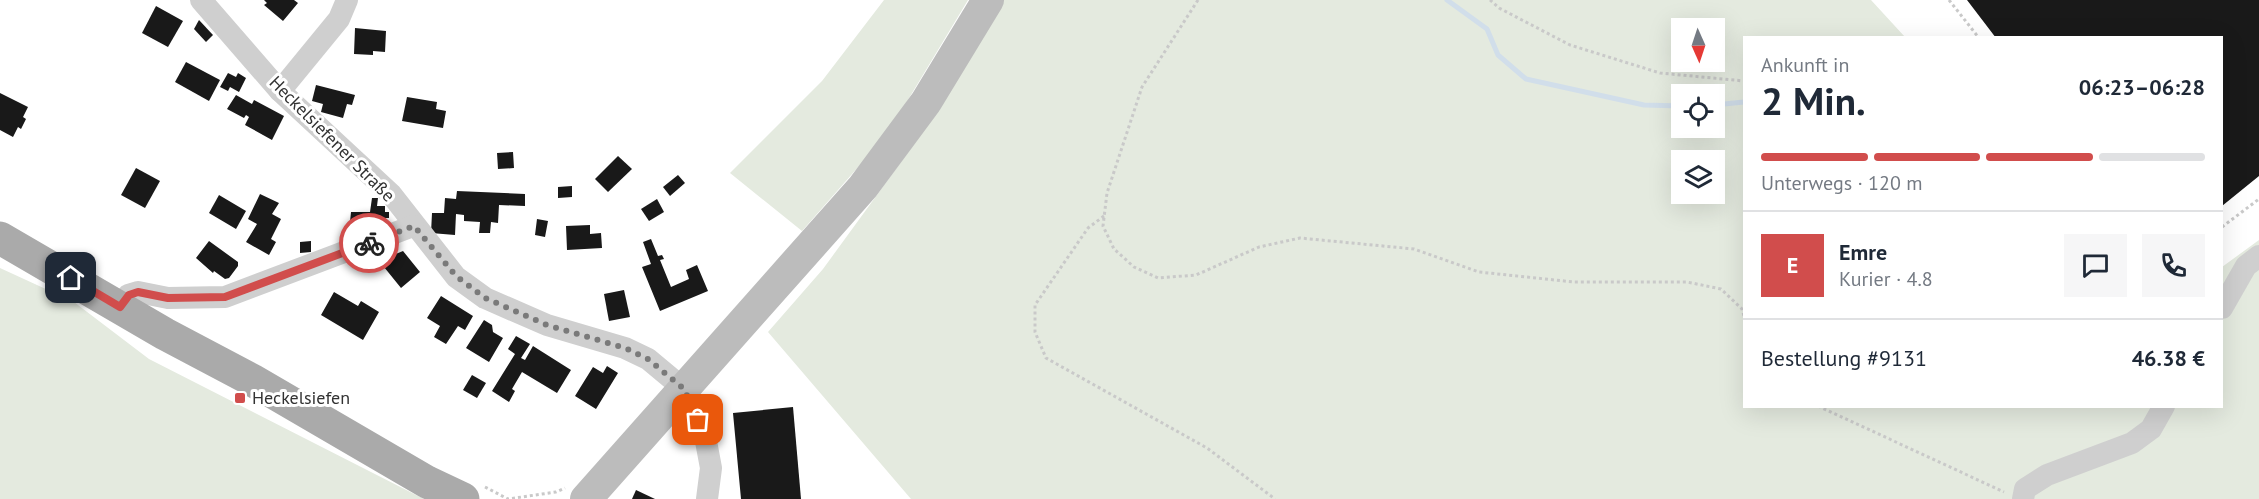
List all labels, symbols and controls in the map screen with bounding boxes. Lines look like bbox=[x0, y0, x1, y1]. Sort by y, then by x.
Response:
north arrow bbox=[1671, 18, 1725, 72]
map controls bbox=[1671, 18, 1725, 204]
text: Ankunft in bbox=[1761, 52, 1849, 78]
street label: Heckelsiefener Straße bbox=[265, 71, 400, 206]
text: 06:23–06:28 bbox=[2079, 73, 2205, 101]
text: 2 Min. bbox=[1761, 75, 1866, 126]
button: locate bbox=[1671, 84, 1725, 138]
button: layers bbox=[1671, 150, 1725, 204]
text: Unterwegs · 120 m bbox=[1761, 170, 1922, 196]
courier bbox=[339, 213, 399, 273]
icon: bike bbox=[353, 227, 386, 260]
button: chat bbox=[2064, 234, 2127, 297]
button: phone bbox=[2142, 234, 2205, 297]
text: Emre bbox=[1839, 238, 1887, 266]
text: E bbox=[1787, 251, 1798, 279]
pin bbox=[45, 252, 96, 303]
icon: home bbox=[54, 261, 87, 294]
text: Kurier · 4.8 bbox=[1839, 266, 1933, 292]
text: Bestellung #9131 bbox=[1761, 344, 1927, 372]
text: 46.38 € bbox=[2132, 344, 2205, 372]
place label: Heckelsiefen bbox=[252, 386, 350, 409]
marker: Heckelsiefen bbox=[233, 391, 247, 405]
pin bbox=[672, 394, 723, 445]
icon: bag bbox=[681, 403, 714, 436]

